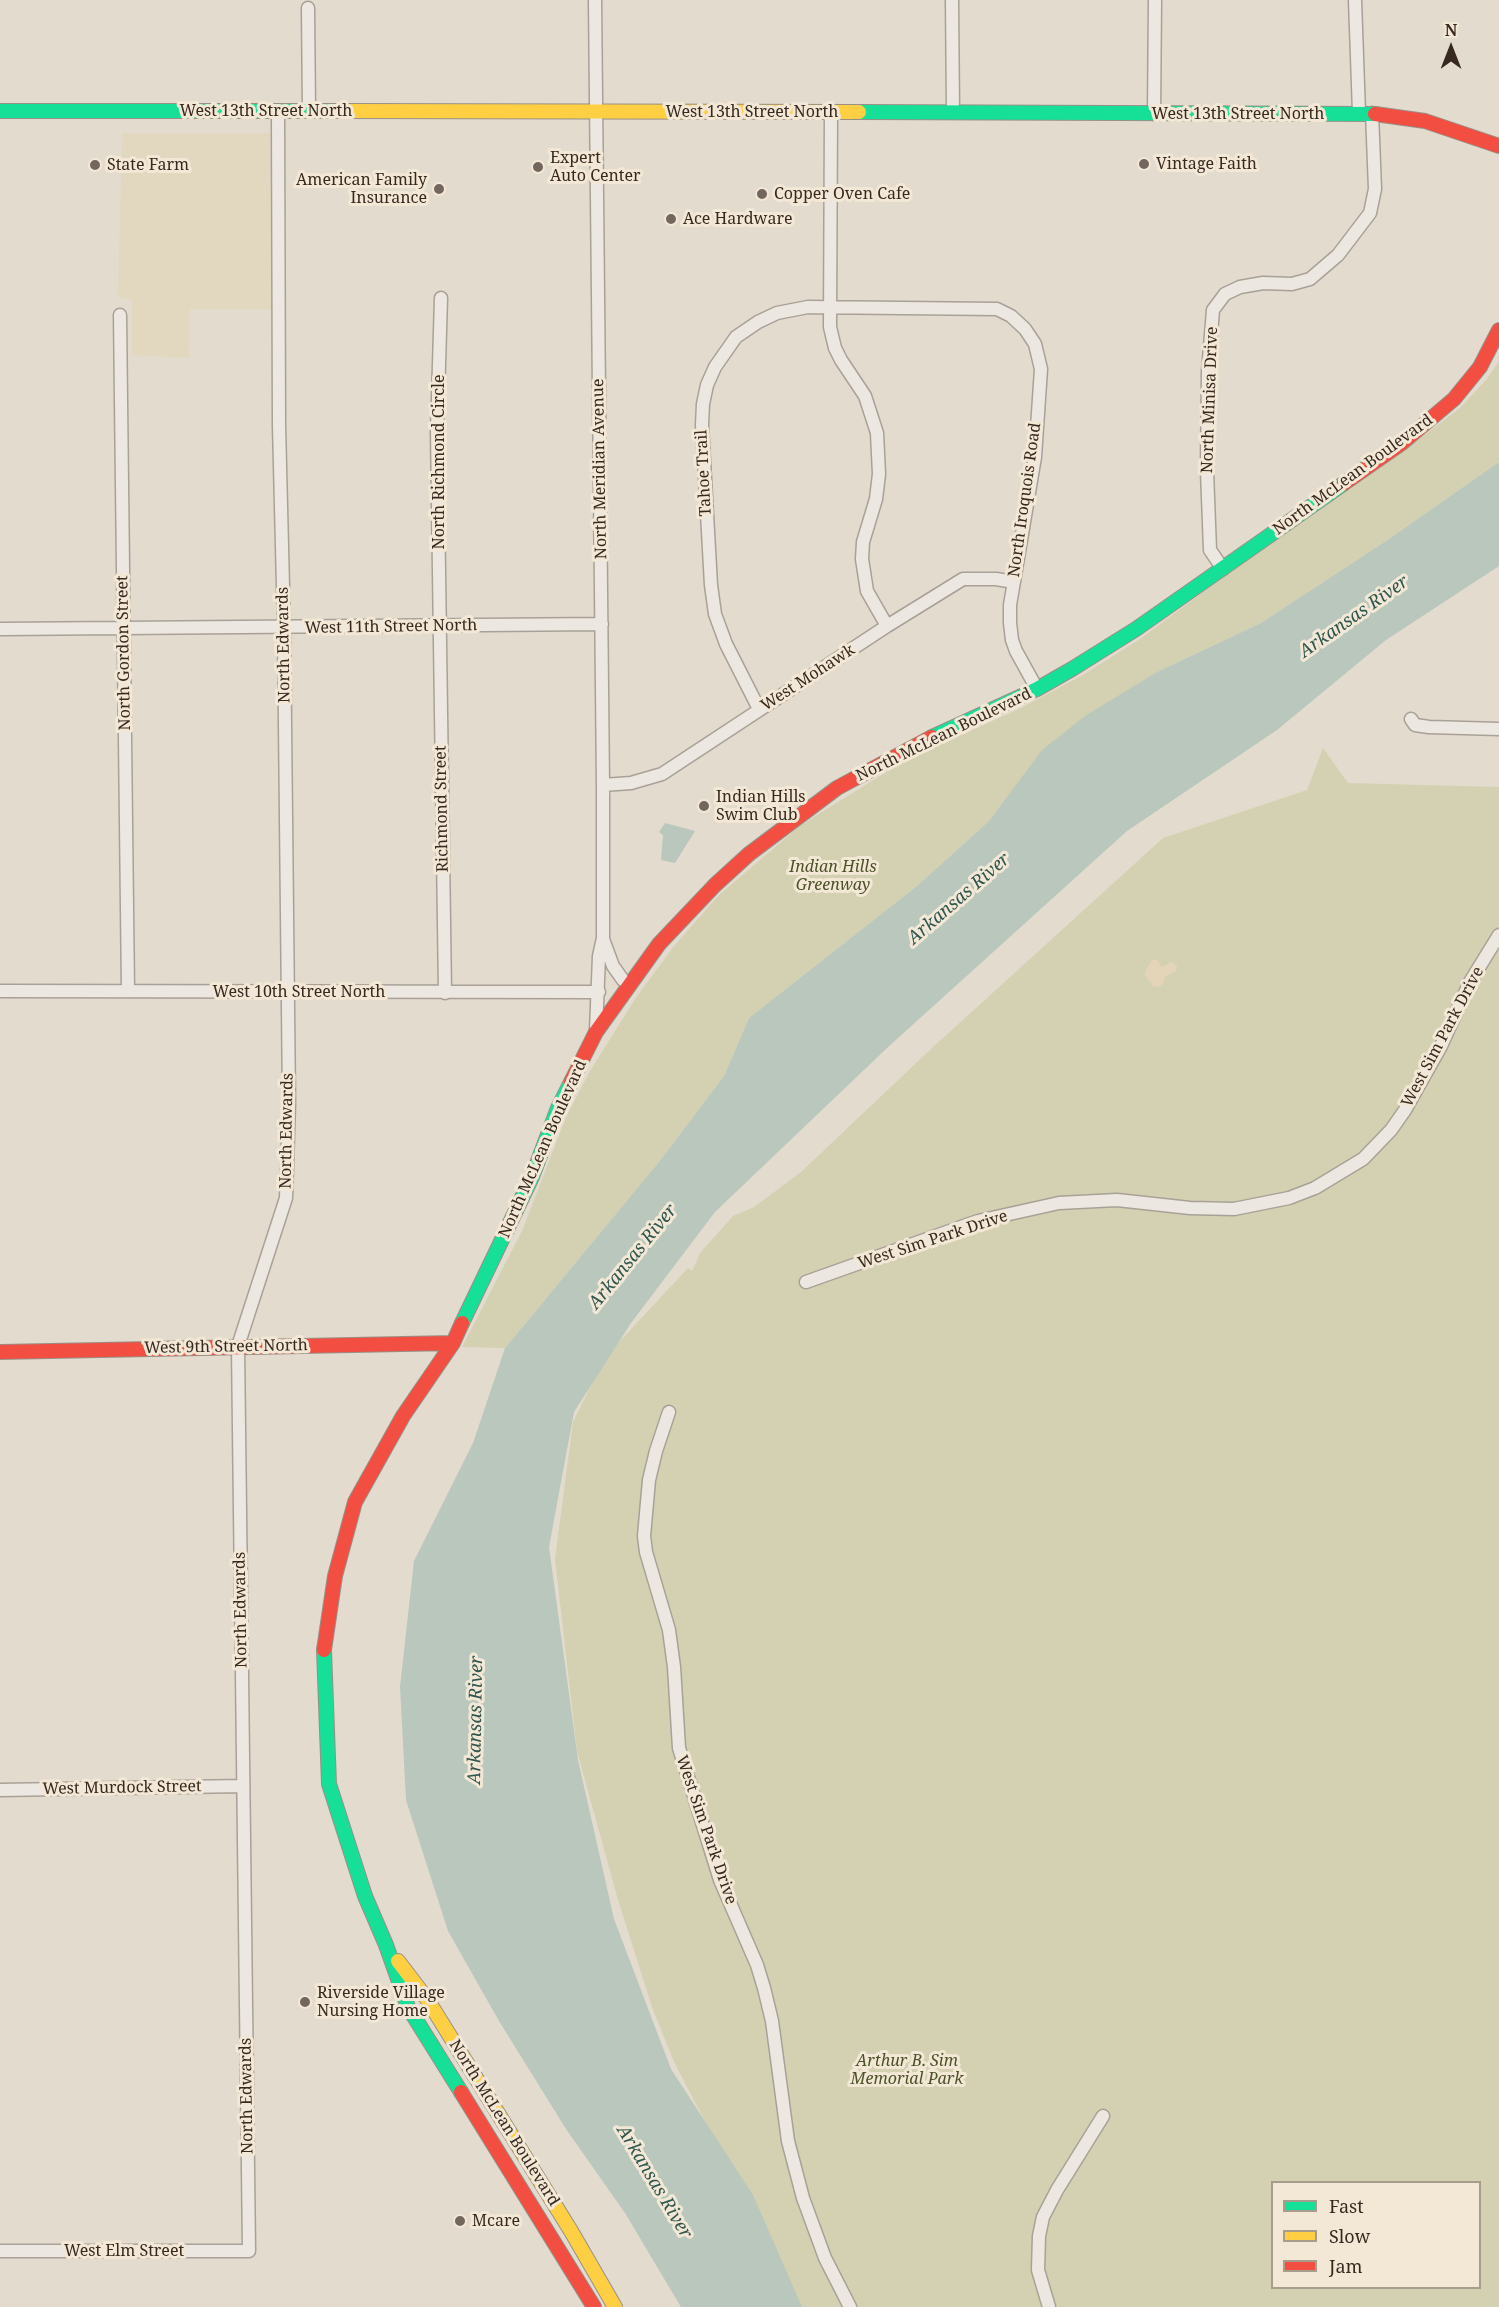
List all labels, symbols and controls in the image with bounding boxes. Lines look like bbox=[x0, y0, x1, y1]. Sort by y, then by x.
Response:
north arrow bbox=[1421, 18, 1481, 78]
text: N bbox=[1445, 19, 1457, 41]
street label: West 13th Street North bbox=[180, 101, 352, 121]
street label: West 13th Street North bbox=[666, 102, 838, 122]
street label: West 13th Street North bbox=[1152, 104, 1324, 124]
place label: Expert Auto Center bbox=[550, 148, 641, 186]
place label: Vintage Faith bbox=[1156, 154, 1257, 174]
place label: State Farm bbox=[107, 155, 189, 175]
marker: Vintage Faith bbox=[1137, 157, 1151, 171]
marker: State Farm bbox=[88, 158, 102, 172]
marker: Expert Auto Center bbox=[531, 160, 545, 174]
place label: American Family Insurance bbox=[296, 170, 427, 208]
marker: American Family Insurance bbox=[432, 182, 446, 196]
place label: Copper Oven Cafe bbox=[774, 184, 910, 204]
marker: Copper Oven Cafe bbox=[755, 187, 769, 201]
place label: Ace Hardware bbox=[683, 209, 793, 229]
marker: Ace Hardware bbox=[664, 212, 678, 226]
street label: North Minisa Drive bbox=[1198, 326, 1222, 474]
street label: North Richmond Circle bbox=[429, 374, 449, 550]
street label: North Meridian Avenue bbox=[589, 378, 611, 560]
street label: North McLean Boulevard bbox=[1269, 411, 1437, 539]
street label: North Iroquois Road bbox=[1005, 422, 1045, 578]
street label: Tahoe Trail bbox=[692, 429, 716, 517]
water label: Arkansas River bbox=[1295, 571, 1413, 663]
street label: North Gordon Street bbox=[113, 575, 135, 731]
street label: North Edwards bbox=[273, 587, 295, 703]
street label: West 11th Street North bbox=[304, 616, 478, 638]
street label: West Mohawk bbox=[758, 641, 858, 715]
street label: North McLean Boulevard bbox=[853, 684, 1035, 786]
street label: Richmond Street bbox=[431, 745, 453, 873]
place label: Indian Hills Swim Club bbox=[716, 787, 806, 825]
marker: Indian Hills Swim Club bbox=[697, 799, 711, 813]
water label: Arkansas River bbox=[903, 849, 1015, 949]
park label: Indian Hills Greenway bbox=[789, 857, 877, 895]
street label: West Sim Park Drive bbox=[1398, 963, 1488, 1111]
street label: West 10th Street North bbox=[213, 982, 385, 1002]
street label: North McLean Boulevard bbox=[495, 1057, 591, 1241]
street label: North Edwards bbox=[276, 1073, 298, 1189]
water label: Arkansas River bbox=[584, 1200, 682, 1314]
street label: West Sim Park Drive bbox=[856, 1207, 1010, 1273]
street label: West 9th Street North bbox=[144, 1336, 308, 1358]
street label: North Edwards bbox=[230, 1552, 252, 1668]
water label: Arkansas River bbox=[464, 1655, 488, 1785]
street label: West Sim Park Drive bbox=[671, 1753, 741, 1907]
street label: West Murdock Street bbox=[42, 1777, 202, 1799]
place label: Riverside Village Nursing Home bbox=[317, 1983, 445, 2021]
marker: Riverside Village Nursing Home bbox=[298, 1995, 312, 2009]
street label: North McLean Boulevard bbox=[445, 2036, 563, 2210]
street label: North Edwards bbox=[236, 2038, 258, 2154]
park label: Arthur B. Sim Memorial Park bbox=[851, 2051, 963, 2089]
water label: Arkansas River bbox=[612, 2121, 696, 2243]
legend bbox=[1271, 2181, 1481, 2289]
text: Fast bbox=[1329, 2194, 1364, 2218]
place label: Mcare bbox=[472, 2211, 520, 2231]
marker: Mcare bbox=[453, 2214, 467, 2228]
text: Slow bbox=[1329, 2224, 1370, 2248]
street label: West Elm Street bbox=[64, 2241, 184, 2261]
text: Jam bbox=[1329, 2254, 1363, 2278]

